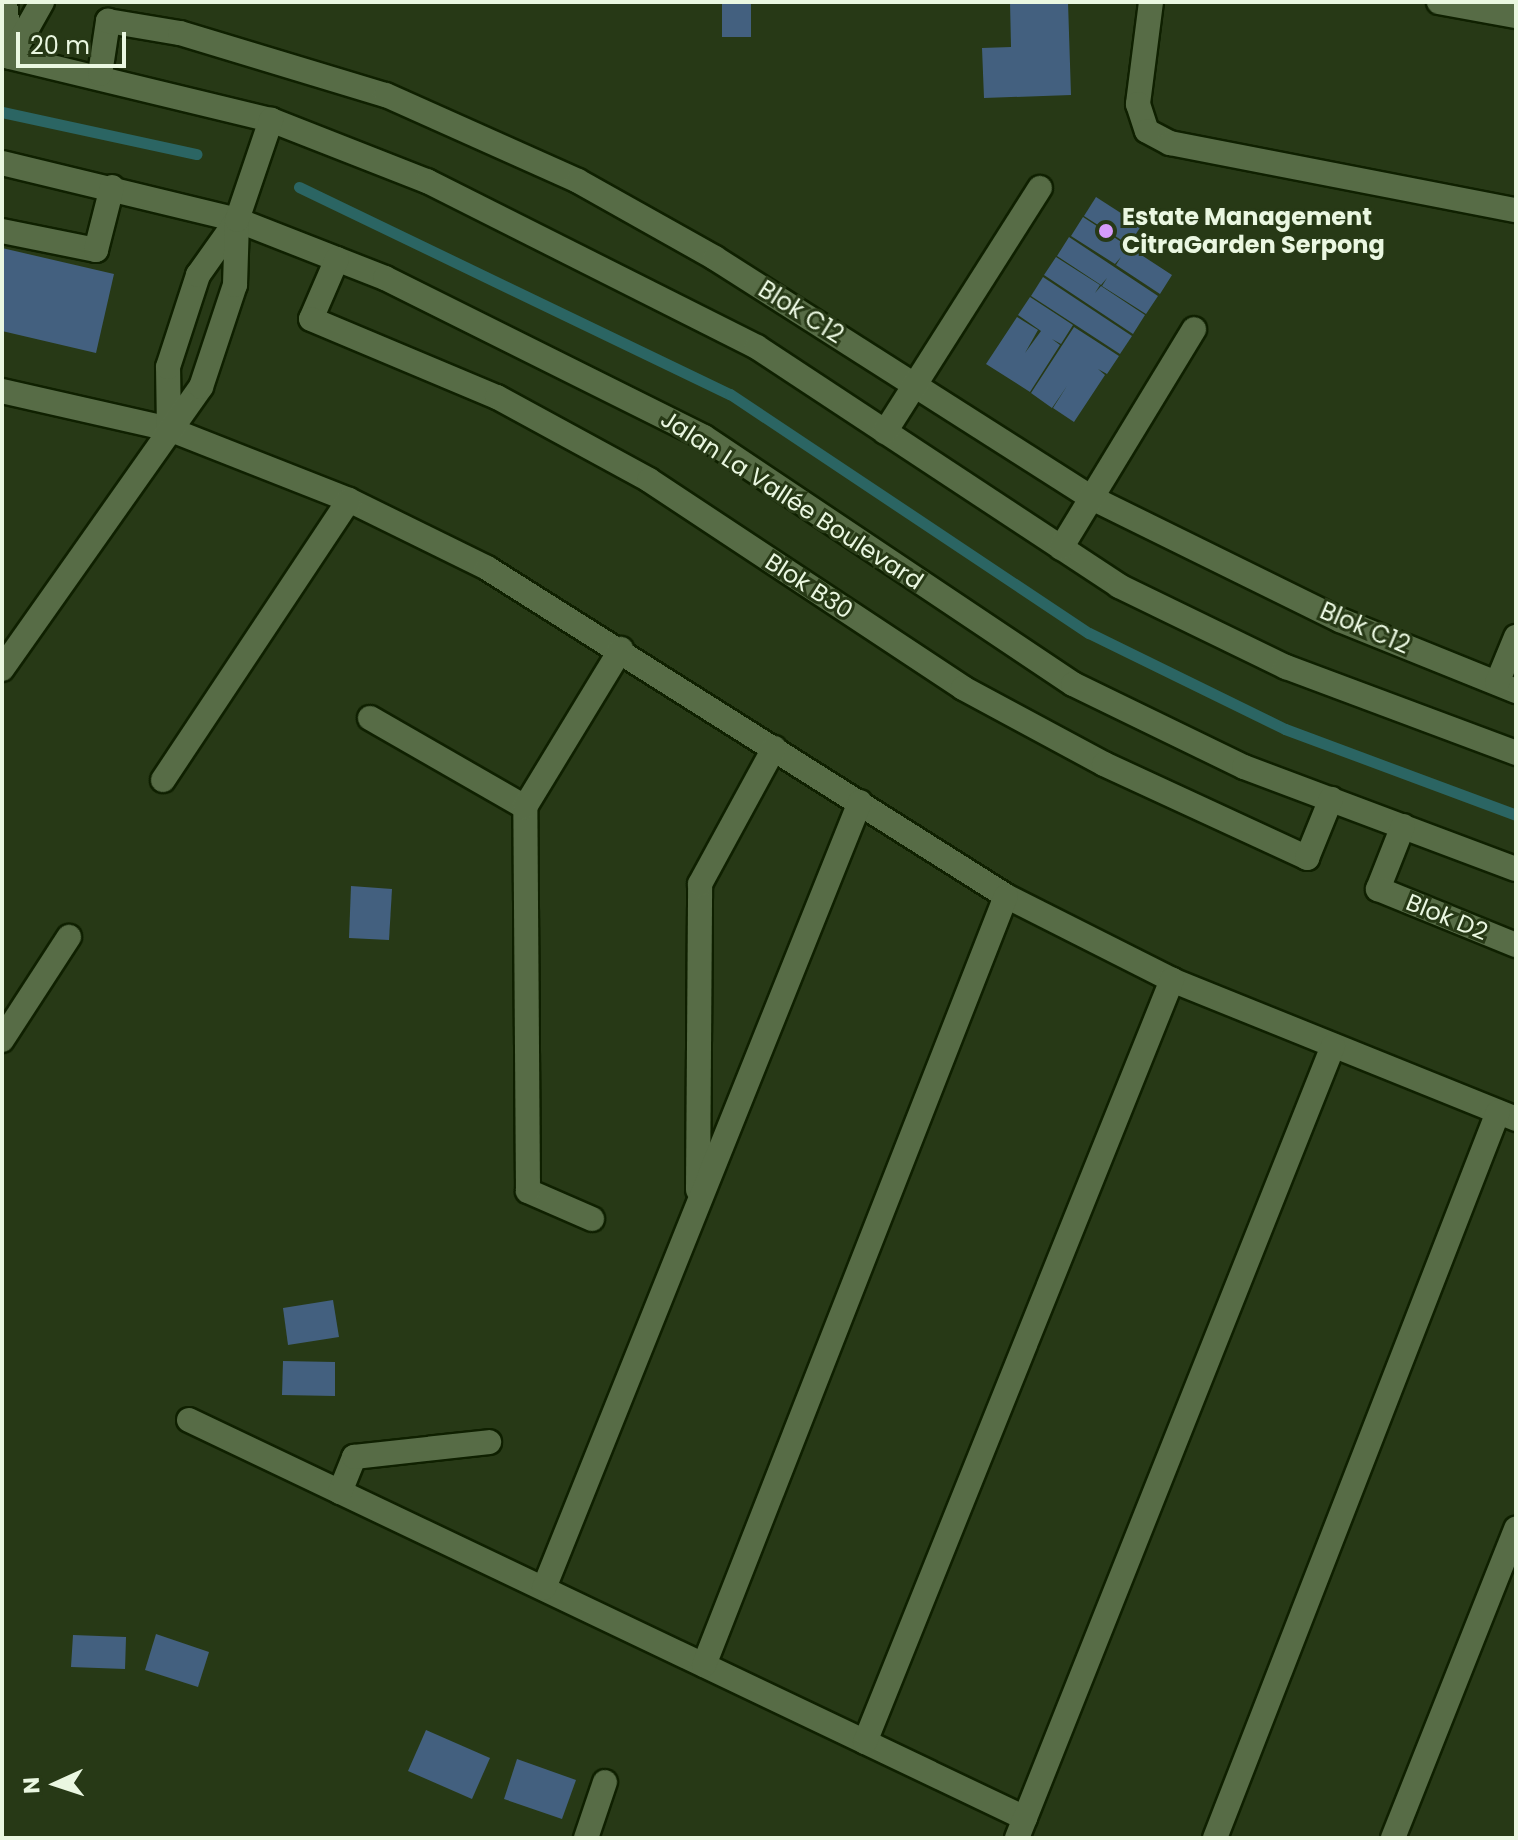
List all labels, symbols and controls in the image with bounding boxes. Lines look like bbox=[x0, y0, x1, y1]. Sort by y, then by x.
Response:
scale bar bbox=[20, 16, 130, 66]
text: 20 m bbox=[30, 29, 90, 62]
place label: Estate Management CitraGarden Serpong bbox=[1122, 203, 1385, 259]
marker: Estate Management CitraGarden Serpong bbox=[1097, 222, 1115, 240]
street label: Blok C12 bbox=[753, 275, 849, 349]
street label: Jalan La Vallée Boulevard bbox=[655, 404, 929, 596]
street label: Blok B30 bbox=[760, 547, 858, 625]
street label: Blok C12 bbox=[1316, 596, 1414, 660]
street label: Blok D2 bbox=[1402, 888, 1492, 946]
north arrow bbox=[16, 1744, 96, 1824]
text: N bbox=[16, 1776, 47, 1794]

